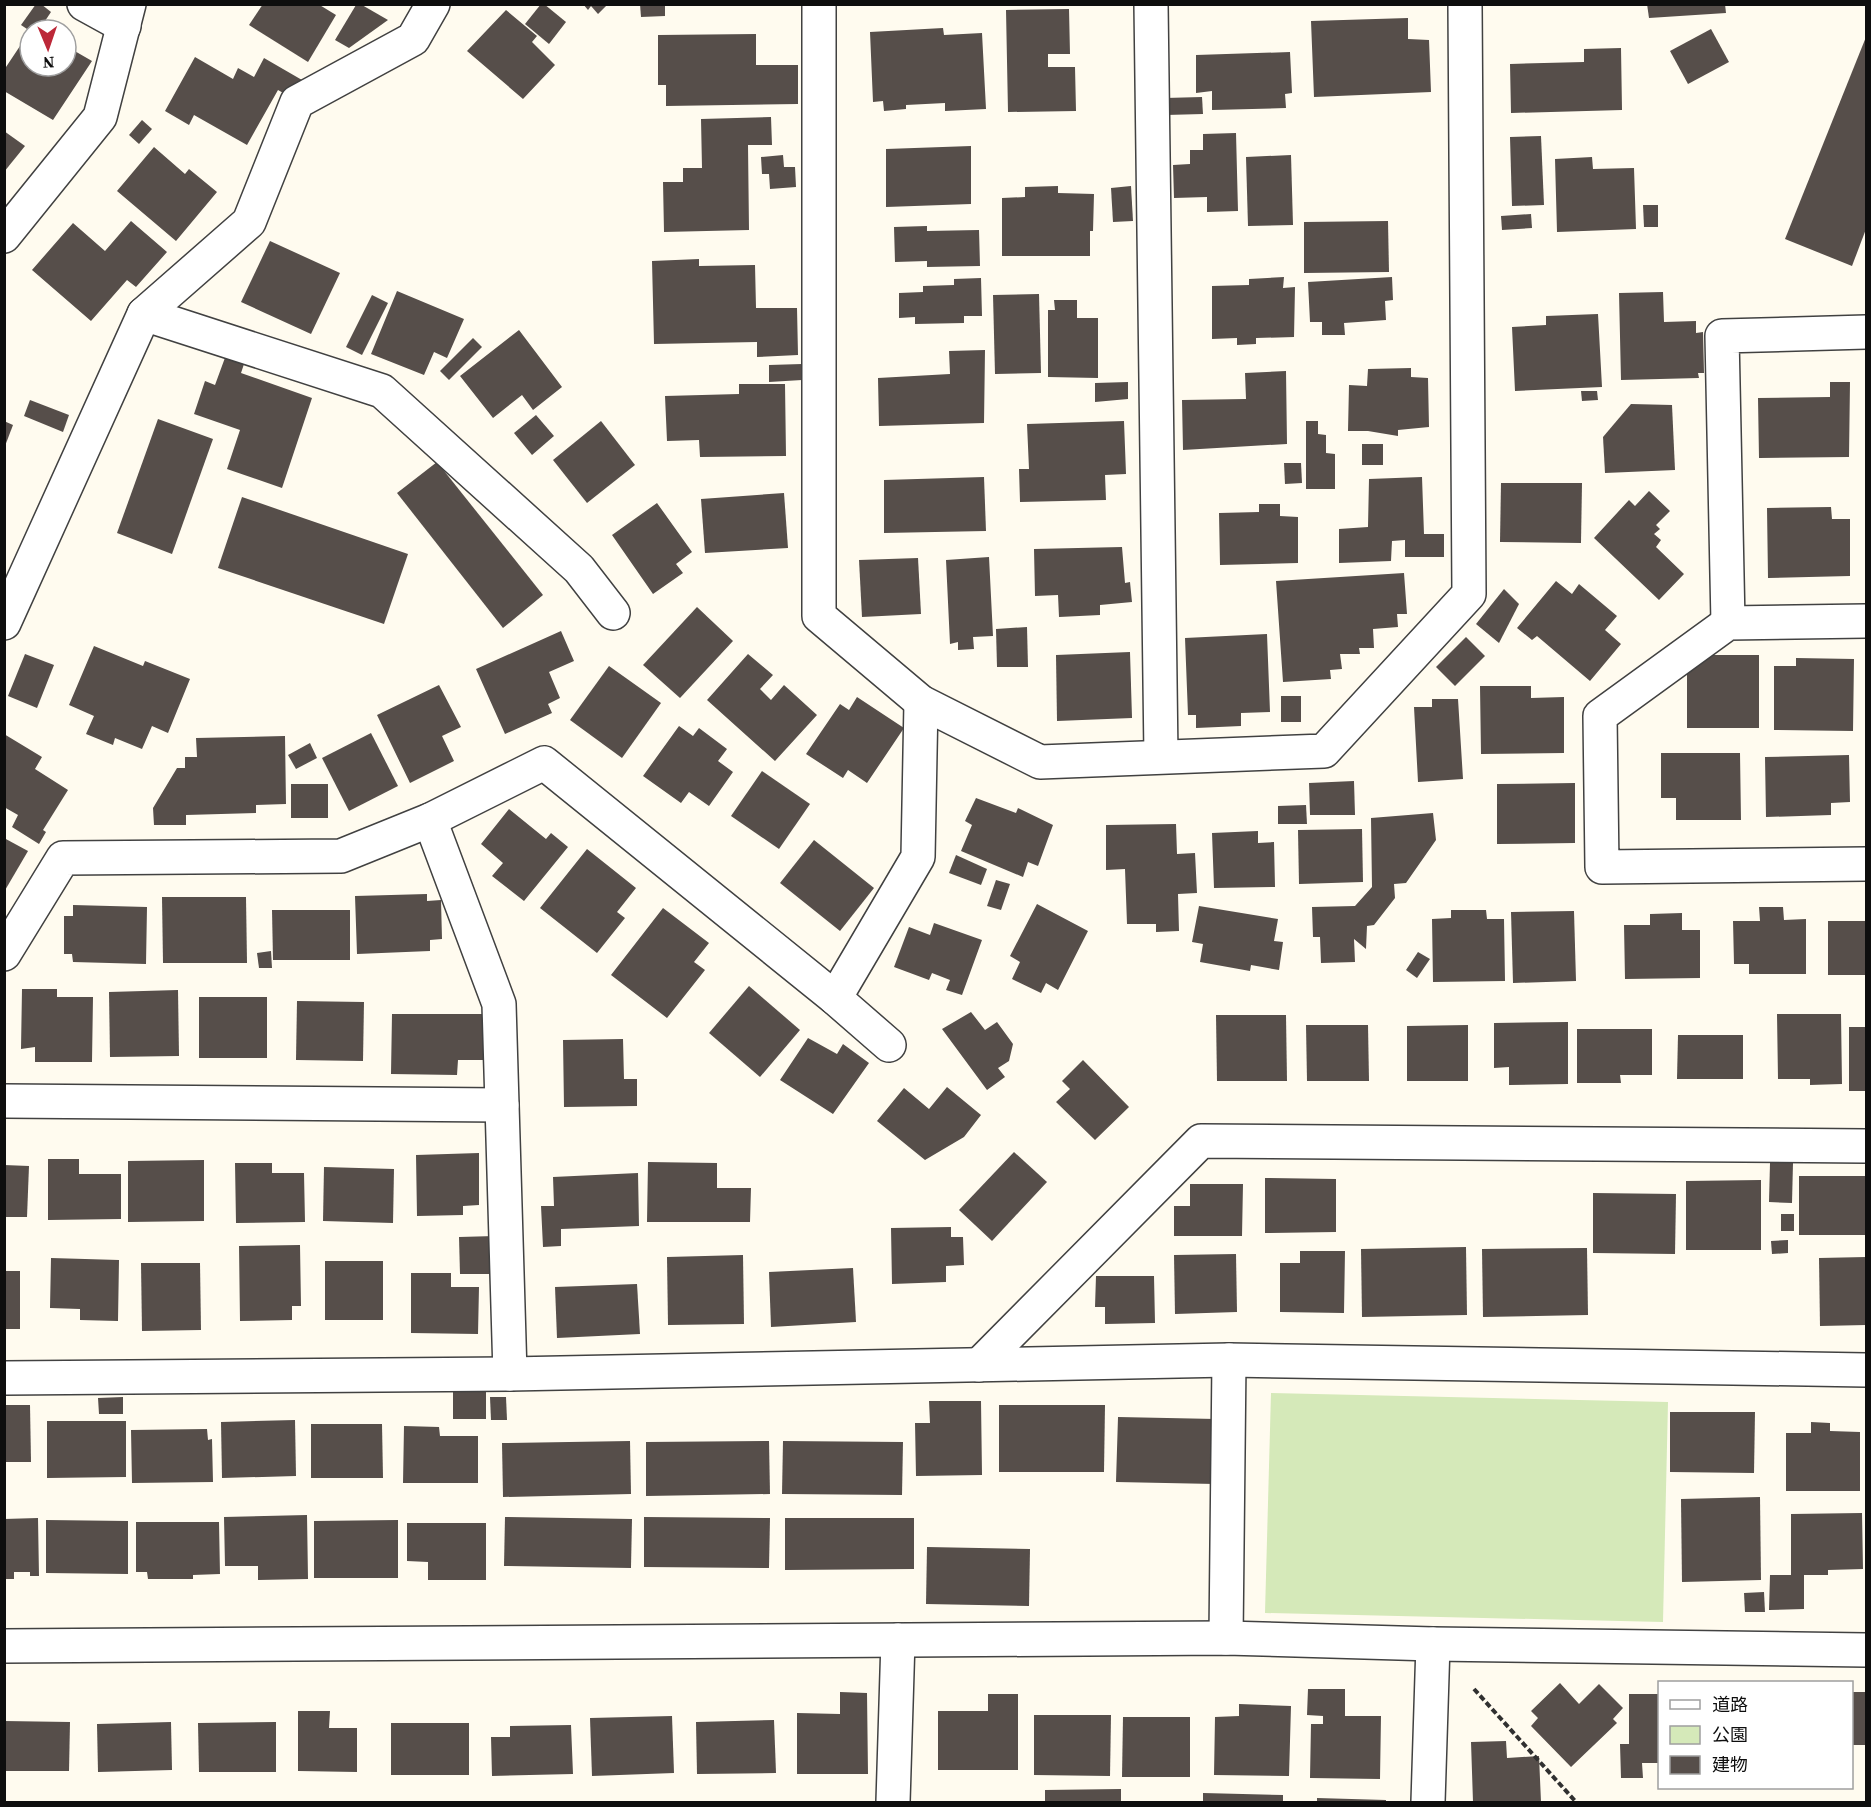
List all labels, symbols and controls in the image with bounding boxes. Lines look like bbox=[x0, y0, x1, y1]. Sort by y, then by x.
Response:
north arrow bbox=[18, 18, 78, 78]
text: N bbox=[42, 52, 55, 74]
legend bbox=[1658, 1681, 1853, 1789]
text: 道路 bbox=[1712, 1692, 1748, 1717]
text: 公園 bbox=[1712, 1722, 1748, 1747]
text: 建物 bbox=[1712, 1752, 1748, 1777]

